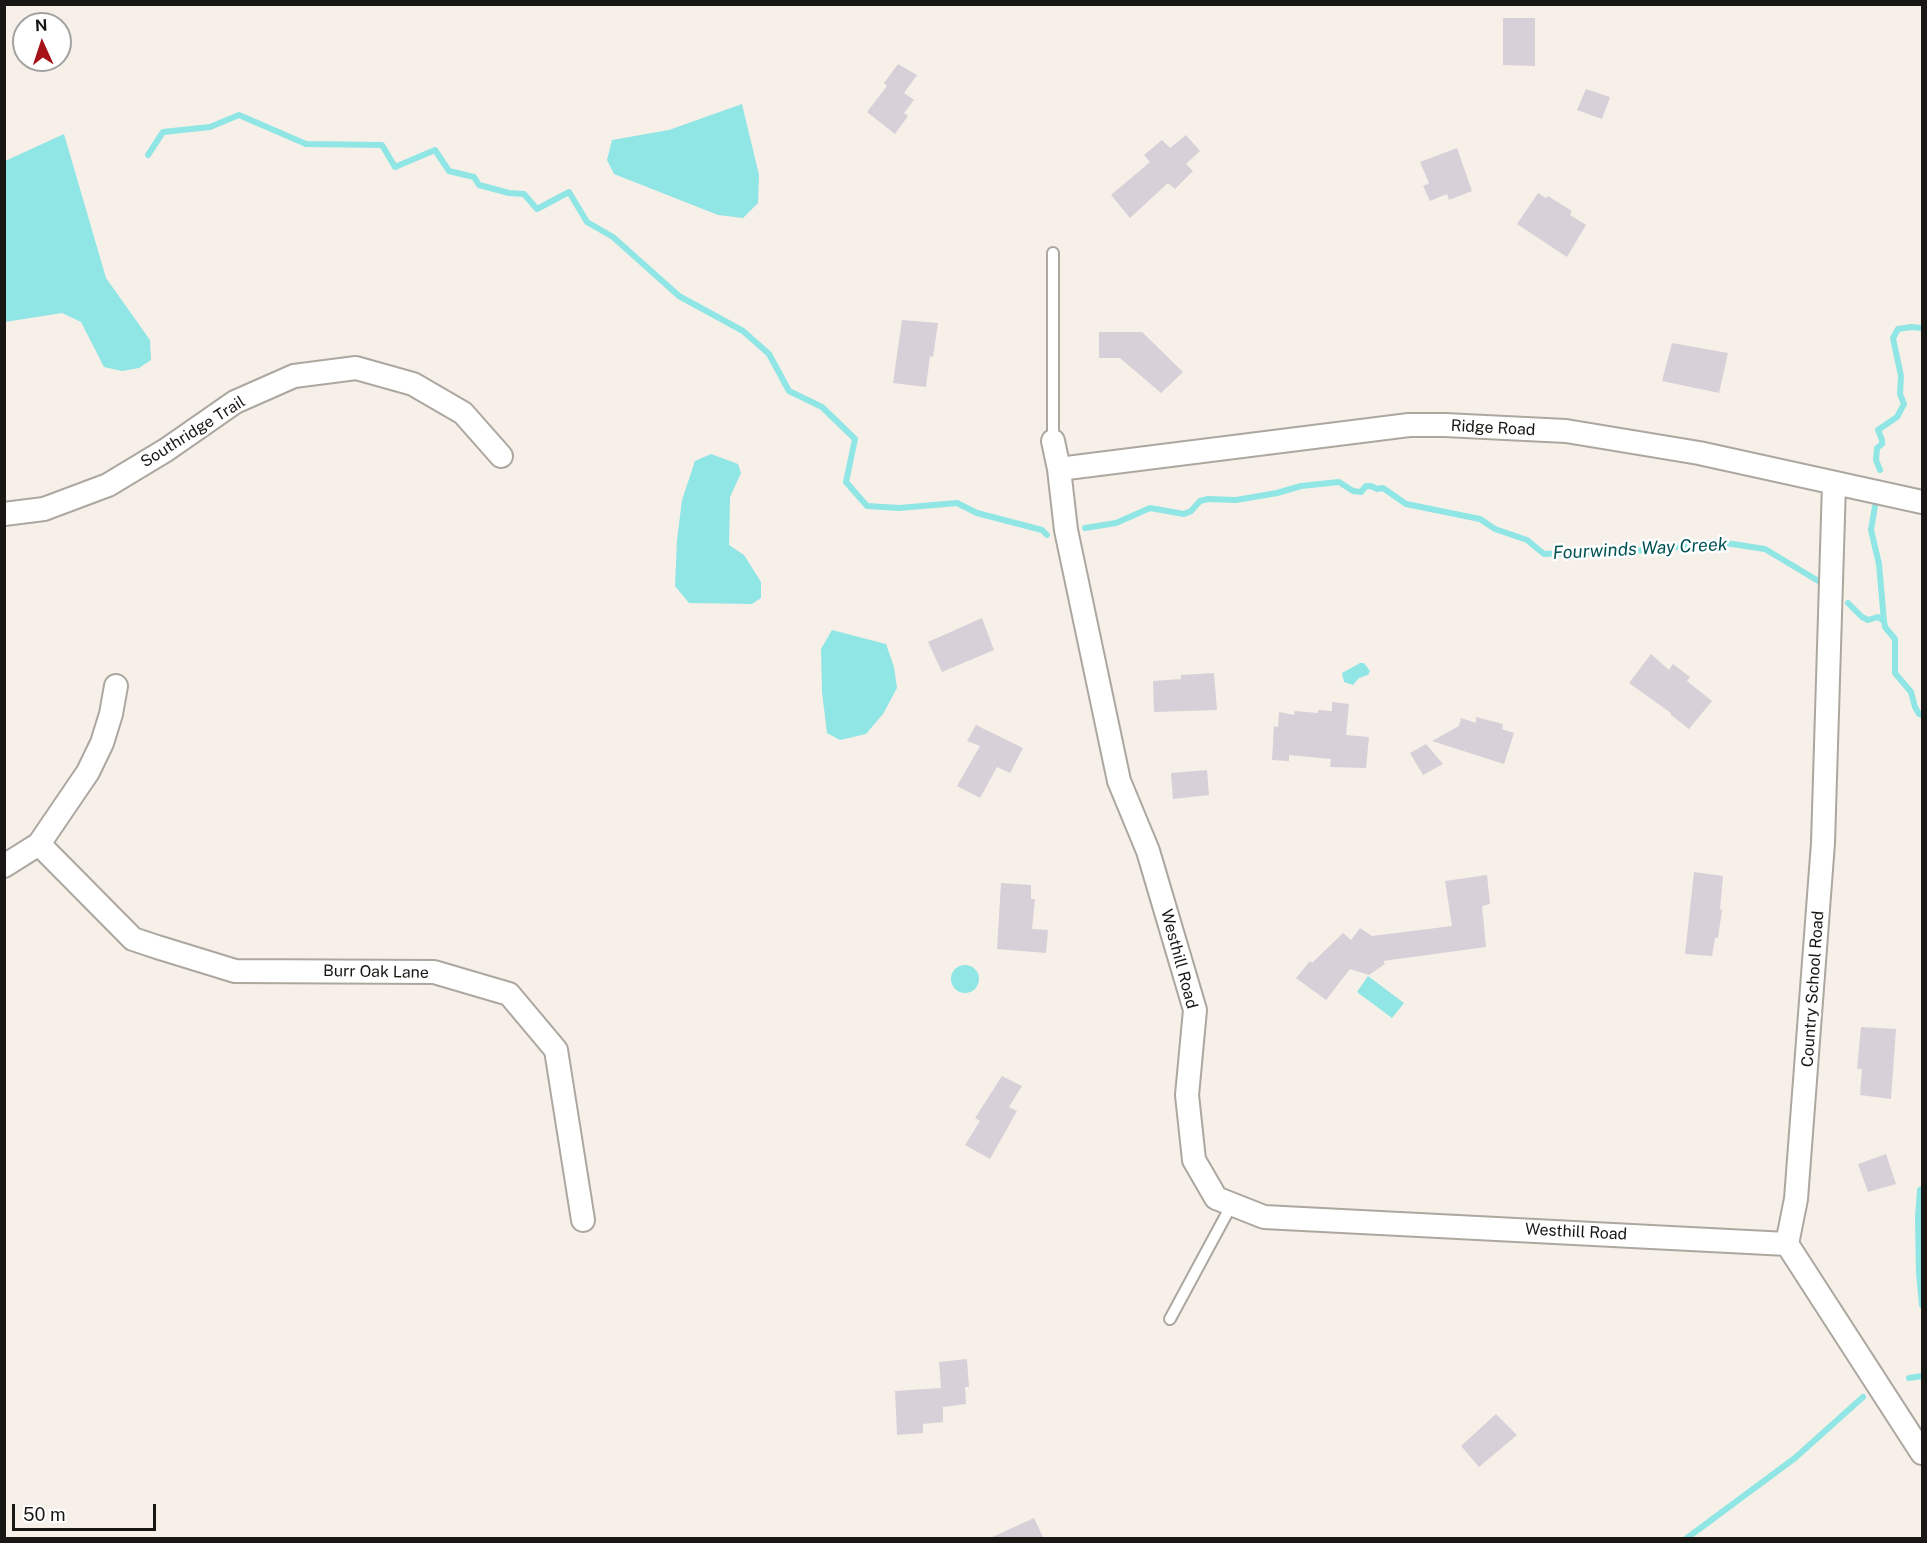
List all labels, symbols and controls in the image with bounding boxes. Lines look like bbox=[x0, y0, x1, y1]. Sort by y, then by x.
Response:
north arrow bbox=[12, 12, 72, 72]
text: N bbox=[34, 16, 48, 35]
street label: Southridge Trail bbox=[137, 392, 249, 472]
street label: Ridge Road bbox=[1450, 416, 1536, 440]
water label: Fourwinds Way Creek bbox=[1552, 534, 1728, 564]
street label: Westhill Road bbox=[1157, 907, 1201, 1011]
street label: Country School Road bbox=[1798, 910, 1828, 1068]
street label: Burr Oak Lane bbox=[323, 961, 429, 983]
street label: Westhill Road bbox=[1524, 1220, 1628, 1244]
scale bar bbox=[15, 1492, 159, 1530]
text: 50 m bbox=[23, 1504, 66, 1525]

